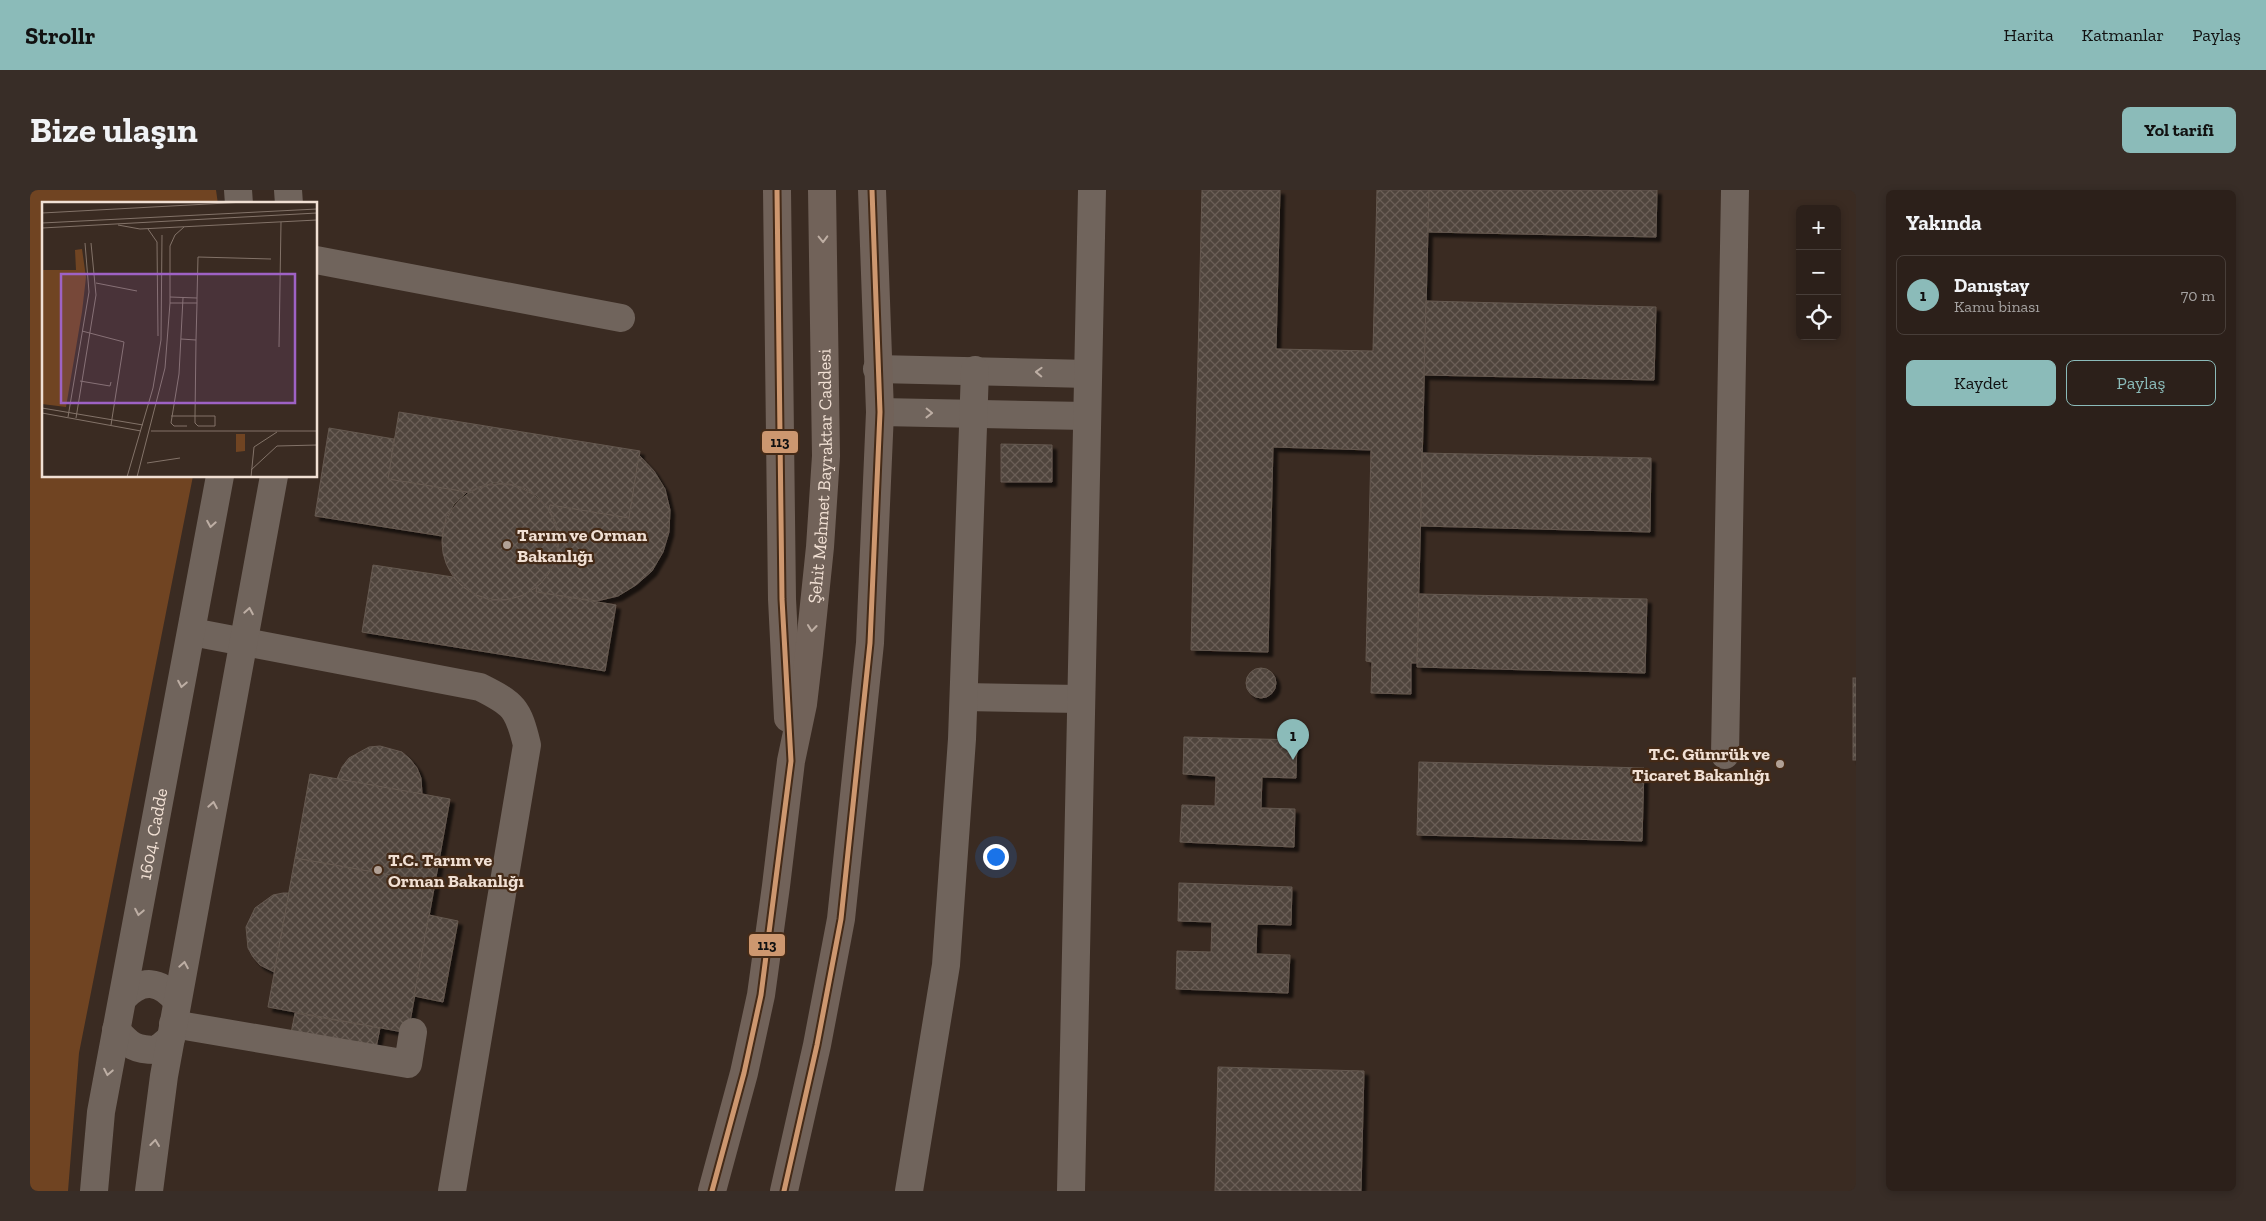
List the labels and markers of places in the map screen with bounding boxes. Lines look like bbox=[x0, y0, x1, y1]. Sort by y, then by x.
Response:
place label: Tarım ve Orman Bakanlığı bbox=[517, 524, 647, 567]
marker: Tarım ve Orman Bakanlığı bbox=[501, 539, 513, 551]
pin: 1 bbox=[1277, 719, 1309, 760]
place label: T.C. Gümrük ve Ticaret Bakanlığı bbox=[1632, 743, 1771, 786]
marker: T.C. Gümrük ve Ticaret Bakanlığı bbox=[1774, 758, 1786, 770]
place label: T.C. Tarım ve Orman Bakanlığı bbox=[388, 849, 524, 892]
marker: T.C. Tarım ve Orman Bakanlığı bbox=[372, 864, 384, 876]

